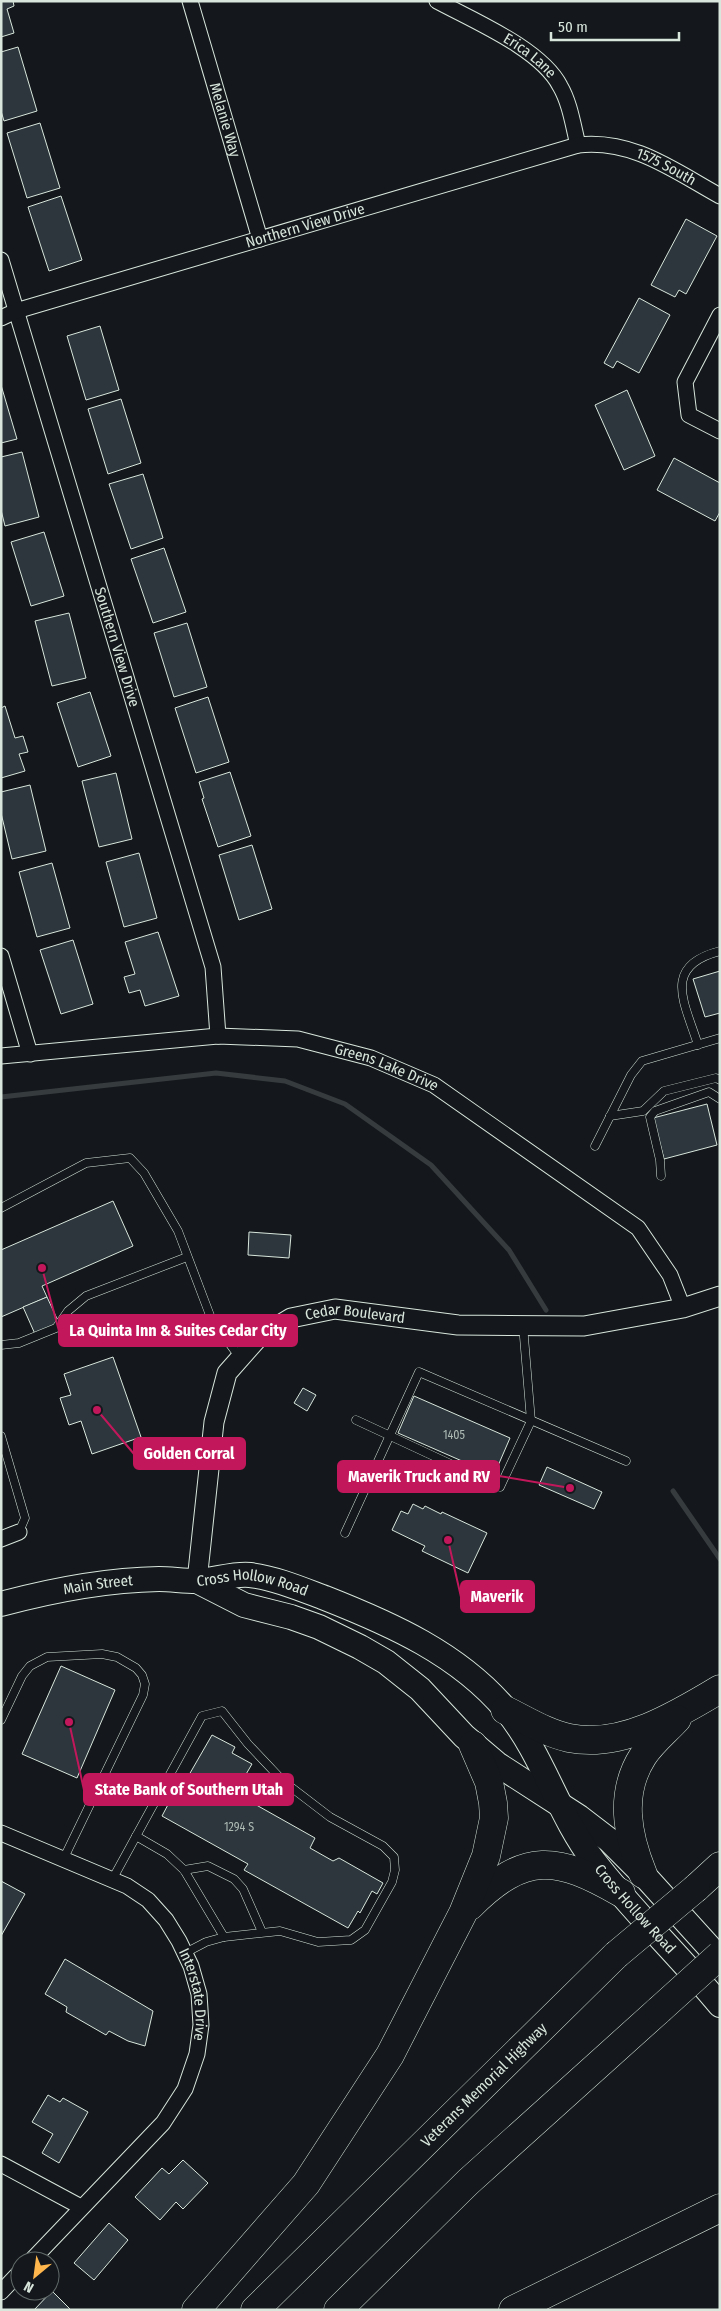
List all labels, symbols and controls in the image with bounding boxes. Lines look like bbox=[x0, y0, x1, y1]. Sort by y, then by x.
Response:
scale bar bbox=[551, 10, 678, 42]
text: 50 m bbox=[558, 18, 588, 36]
street label: Erica Lane bbox=[500, 29, 560, 81]
street label: Melanie Way bbox=[206, 81, 245, 160]
street label: 1575 South bbox=[634, 144, 699, 189]
street label: Northern View Drive bbox=[243, 200, 367, 252]
street label: Southern View Drive bbox=[91, 585, 143, 709]
street label: Greens Lake Drive bbox=[333, 1040, 442, 1095]
street label: Cedar Boulevard bbox=[304, 1300, 406, 1327]
callout: La Quinta Inn & Suites Cedar City bbox=[59, 1315, 297, 1346]
text: La Quinta Inn & Suites Cedar City bbox=[69, 1321, 287, 1340]
house number: 1405 bbox=[443, 1428, 466, 1442]
callout: Golden Corral bbox=[134, 1438, 245, 1469]
text: Golden Corral bbox=[144, 1444, 235, 1463]
callout: Maverik Truck and RV bbox=[338, 1461, 499, 1492]
text: Maverik Truck and RV bbox=[348, 1467, 491, 1486]
street label: Cross Hollow Road bbox=[196, 1566, 311, 1600]
street label: Main Street bbox=[62, 1571, 134, 1598]
callout: Maverik bbox=[461, 1581, 534, 1612]
text: Maverik bbox=[471, 1587, 524, 1606]
callout: State Bank of Southern Utah bbox=[84, 1774, 293, 1805]
text: State Bank of Southern Utah bbox=[95, 1780, 283, 1799]
house number: 1294 S bbox=[224, 1820, 254, 1834]
street label: Cross Hollow Road bbox=[591, 1861, 679, 1957]
street label: Interstate Drive bbox=[175, 1945, 210, 2042]
street label: Veterans Memorial Highway bbox=[417, 2019, 551, 2151]
north arrow bbox=[10, 2251, 60, 2301]
text: N bbox=[21, 2277, 37, 2296]

